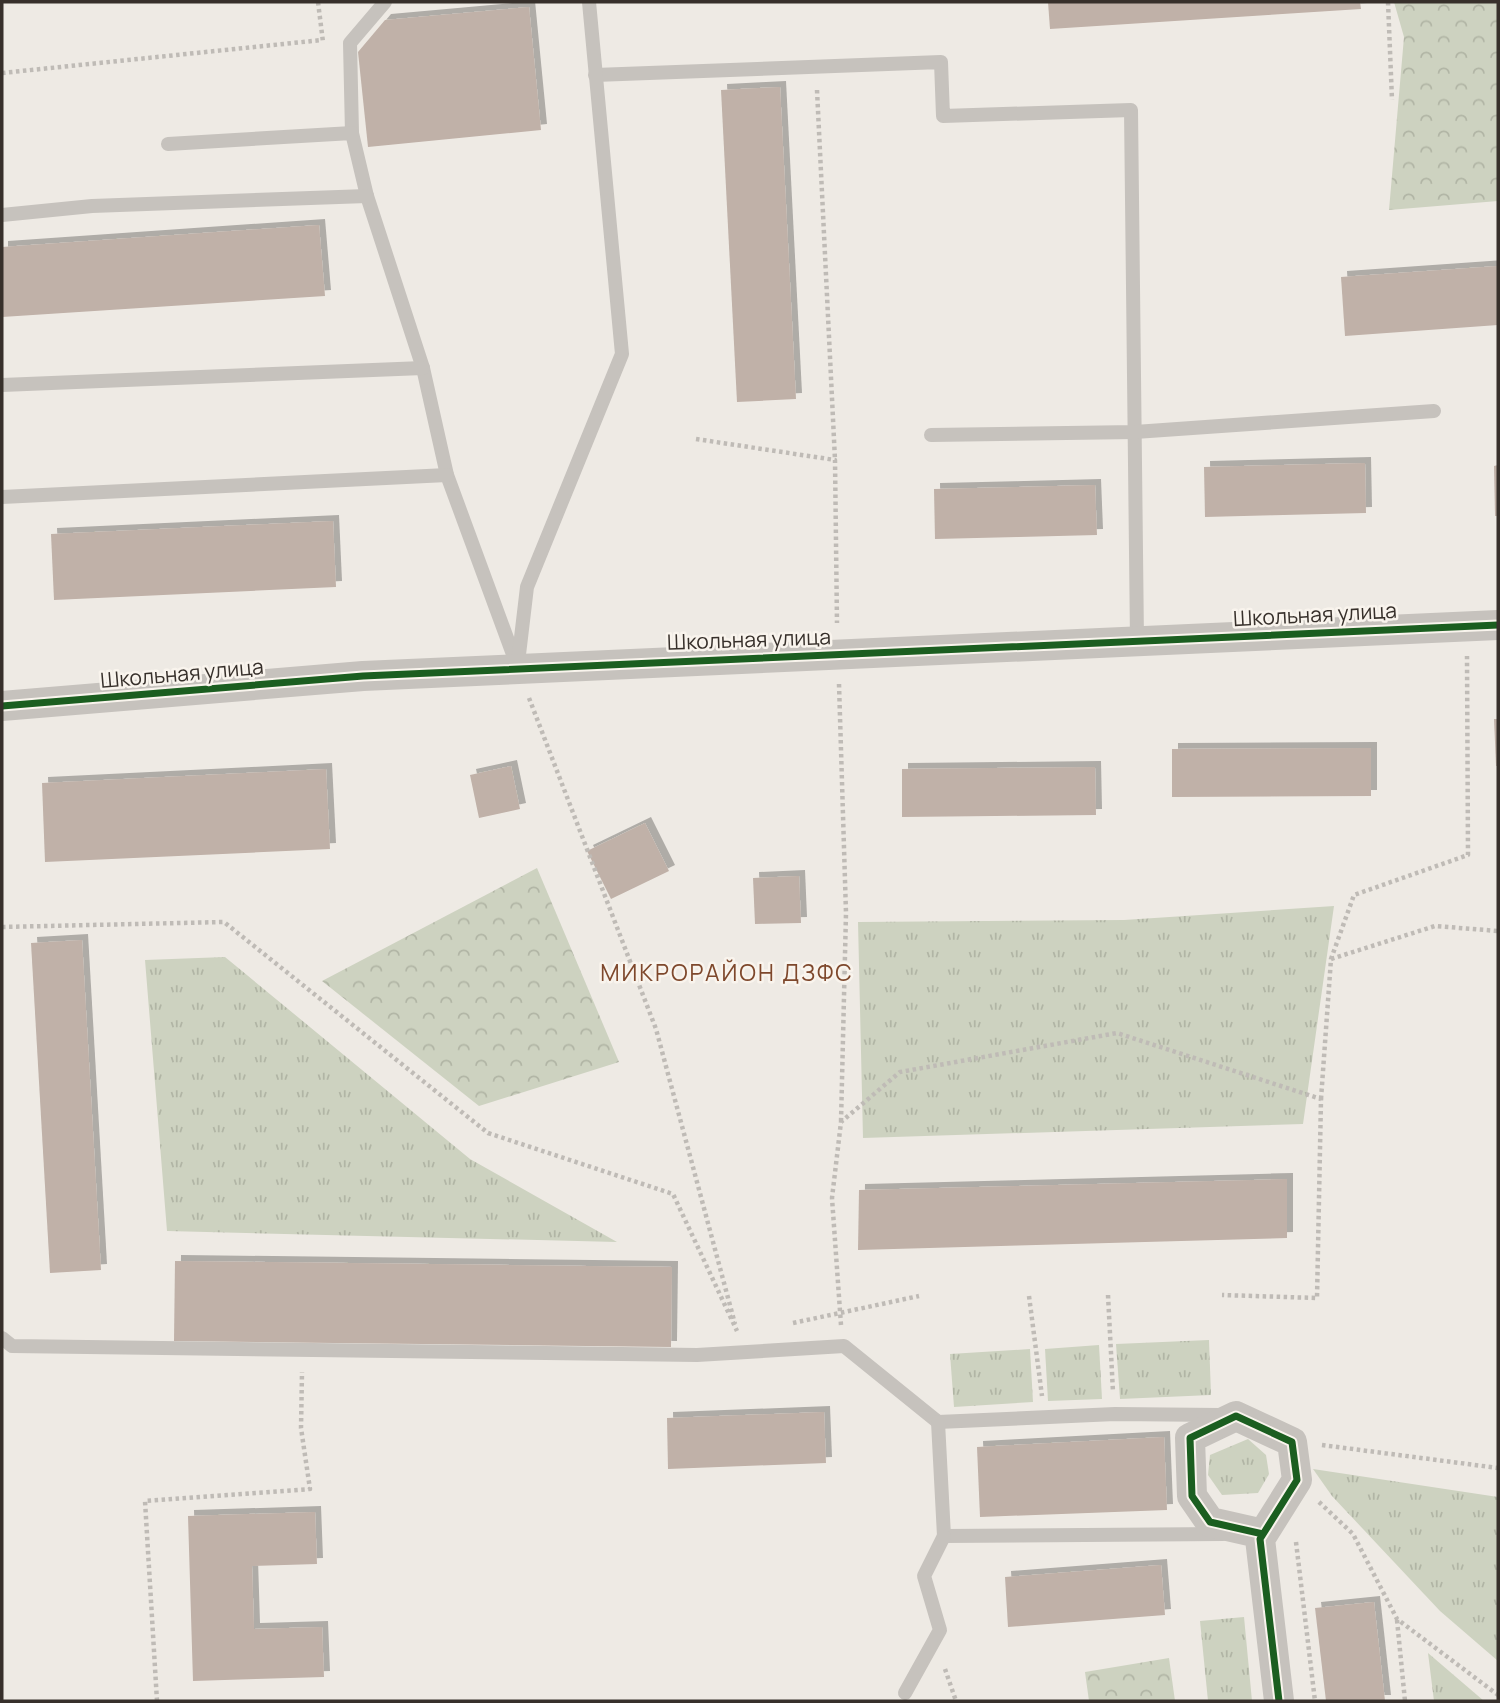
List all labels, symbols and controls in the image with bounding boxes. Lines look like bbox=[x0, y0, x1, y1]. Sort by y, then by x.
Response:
street label: Школьная улица bbox=[1232, 596, 1398, 632]
street label: Школьная улица bbox=[667, 622, 831, 656]
street label: Школьная улица bbox=[99, 652, 265, 694]
district label: МИКРОРАЙОН ДЗФС bbox=[600, 956, 854, 988]

